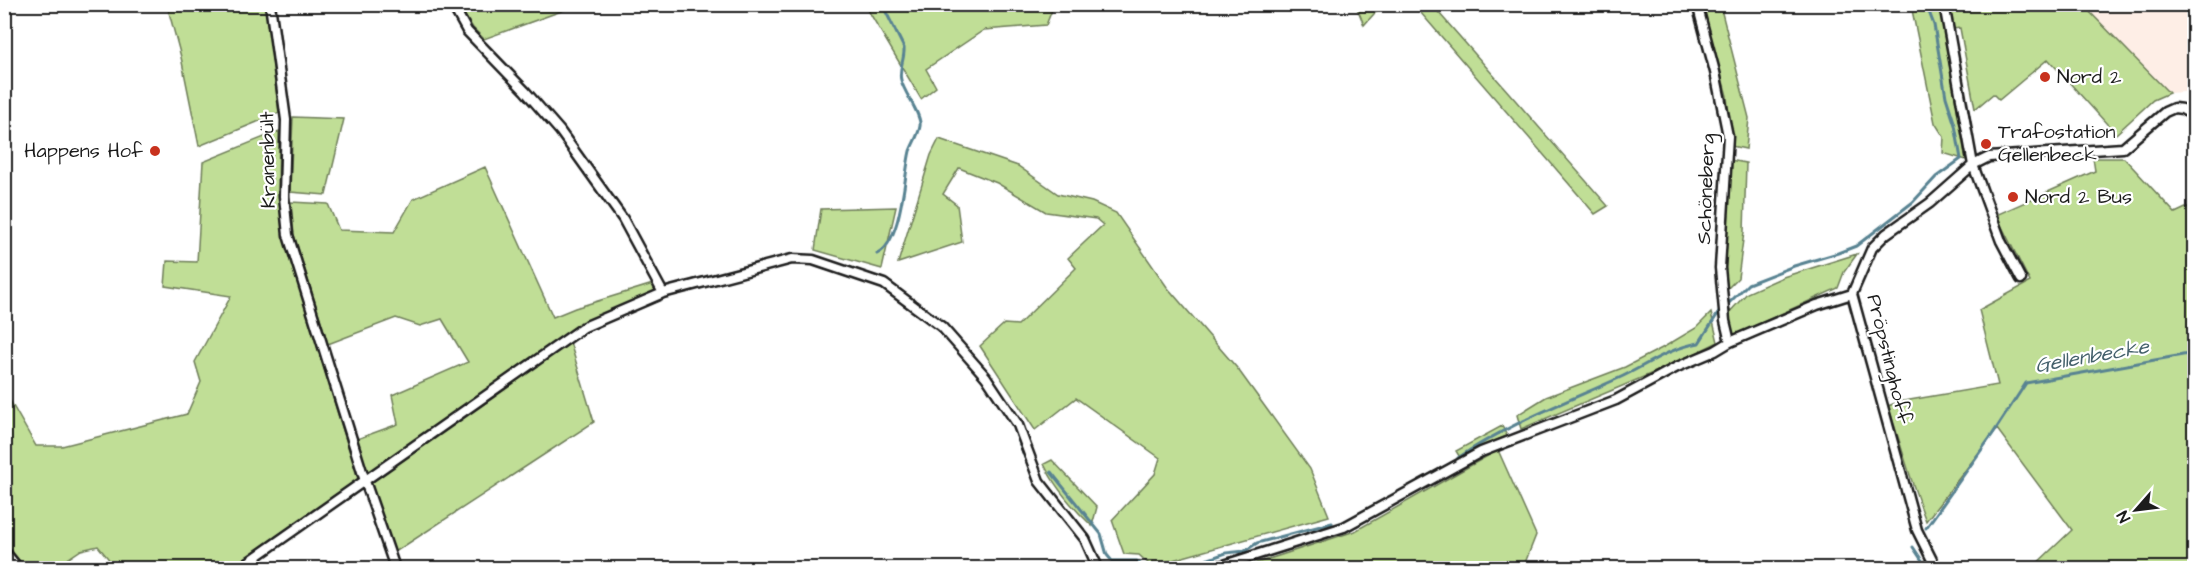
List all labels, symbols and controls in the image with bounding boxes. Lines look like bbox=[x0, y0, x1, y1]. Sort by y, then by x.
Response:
place label: Nord 2 bbox=[2057, 63, 2122, 91]
marker: Nord 2 bbox=[2038, 70, 2052, 84]
street label: Kranenbült bbox=[253, 111, 283, 209]
place label: Trafostation Gellenbeck bbox=[1998, 118, 2115, 169]
street label: Schöneberg bbox=[1690, 133, 1723, 245]
place label: Happens Hof bbox=[24, 137, 143, 165]
marker: Trafostation Gellenbeck bbox=[1979, 137, 1993, 151]
marker: Happens Hof bbox=[148, 144, 162, 158]
place label: Nord 2 Bus bbox=[2025, 183, 2132, 211]
marker: Nord 2 Bus bbox=[2006, 190, 2020, 204]
street label: Pröpstinghoff bbox=[1858, 291, 1919, 427]
water label: Gellenbecke bbox=[2033, 331, 2153, 380]
north arrow bbox=[2106, 480, 2166, 540]
text: N bbox=[2112, 507, 2136, 526]

